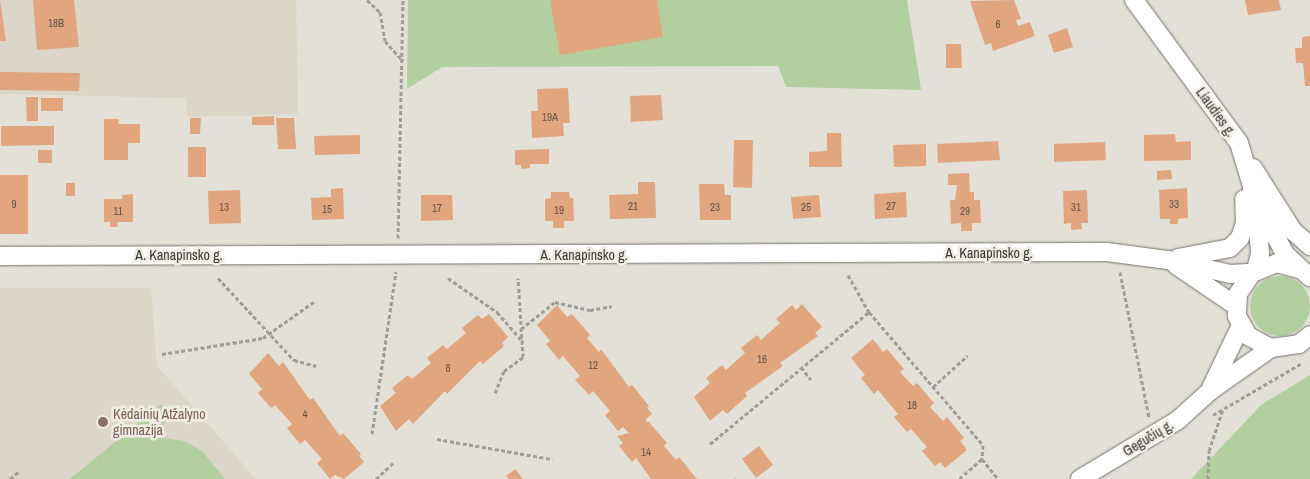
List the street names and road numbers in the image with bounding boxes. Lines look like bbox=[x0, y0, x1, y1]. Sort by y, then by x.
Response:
street label: Liaudies g. bbox=[1193, 84, 1239, 140]
street label: A. Kanapinsko g. bbox=[945, 245, 1033, 261]
street label: A. Kanapinsko g. bbox=[135, 247, 223, 263]
street label: A. Kanapinsko g. bbox=[540, 247, 628, 263]
street label: Gegučių g. bbox=[1120, 416, 1176, 460]

